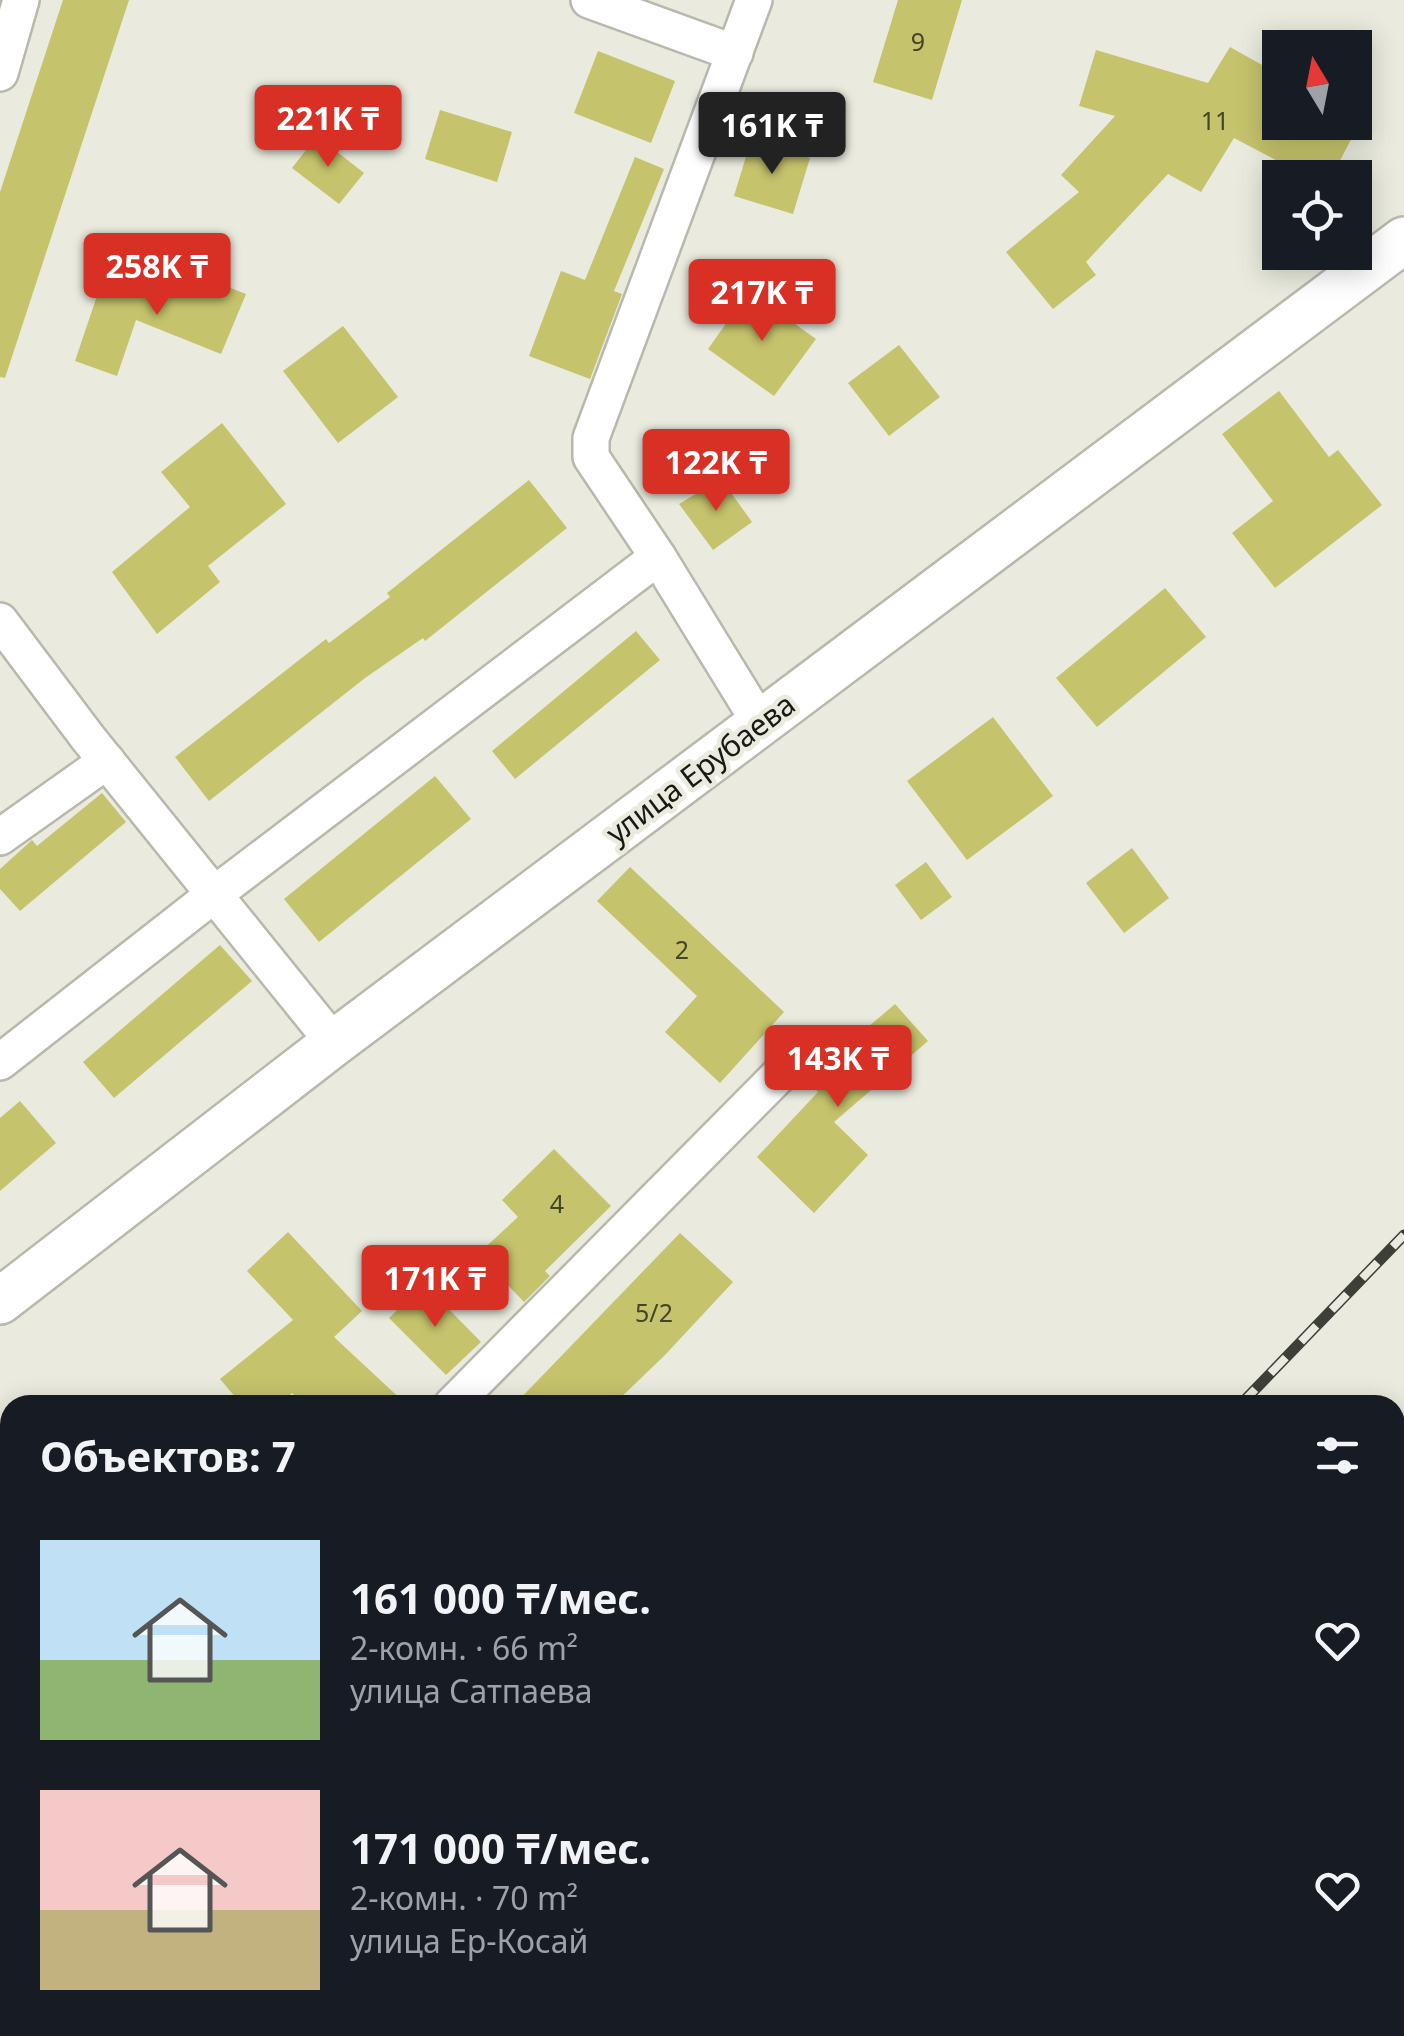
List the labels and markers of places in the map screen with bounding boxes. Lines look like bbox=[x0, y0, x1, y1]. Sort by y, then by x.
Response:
pin: 221K ₸ bbox=[247, 85, 409, 170]
pin: 161K ₸ bbox=[691, 92, 853, 177]
pin: 258K ₸ bbox=[76, 233, 238, 318]
pin: 217K ₸ bbox=[681, 259, 843, 344]
pin: 122K ₸ bbox=[635, 429, 797, 514]
pin: 143K ₸ bbox=[757, 1025, 919, 1110]
pin: 171K ₸ bbox=[354, 1245, 516, 1330]

